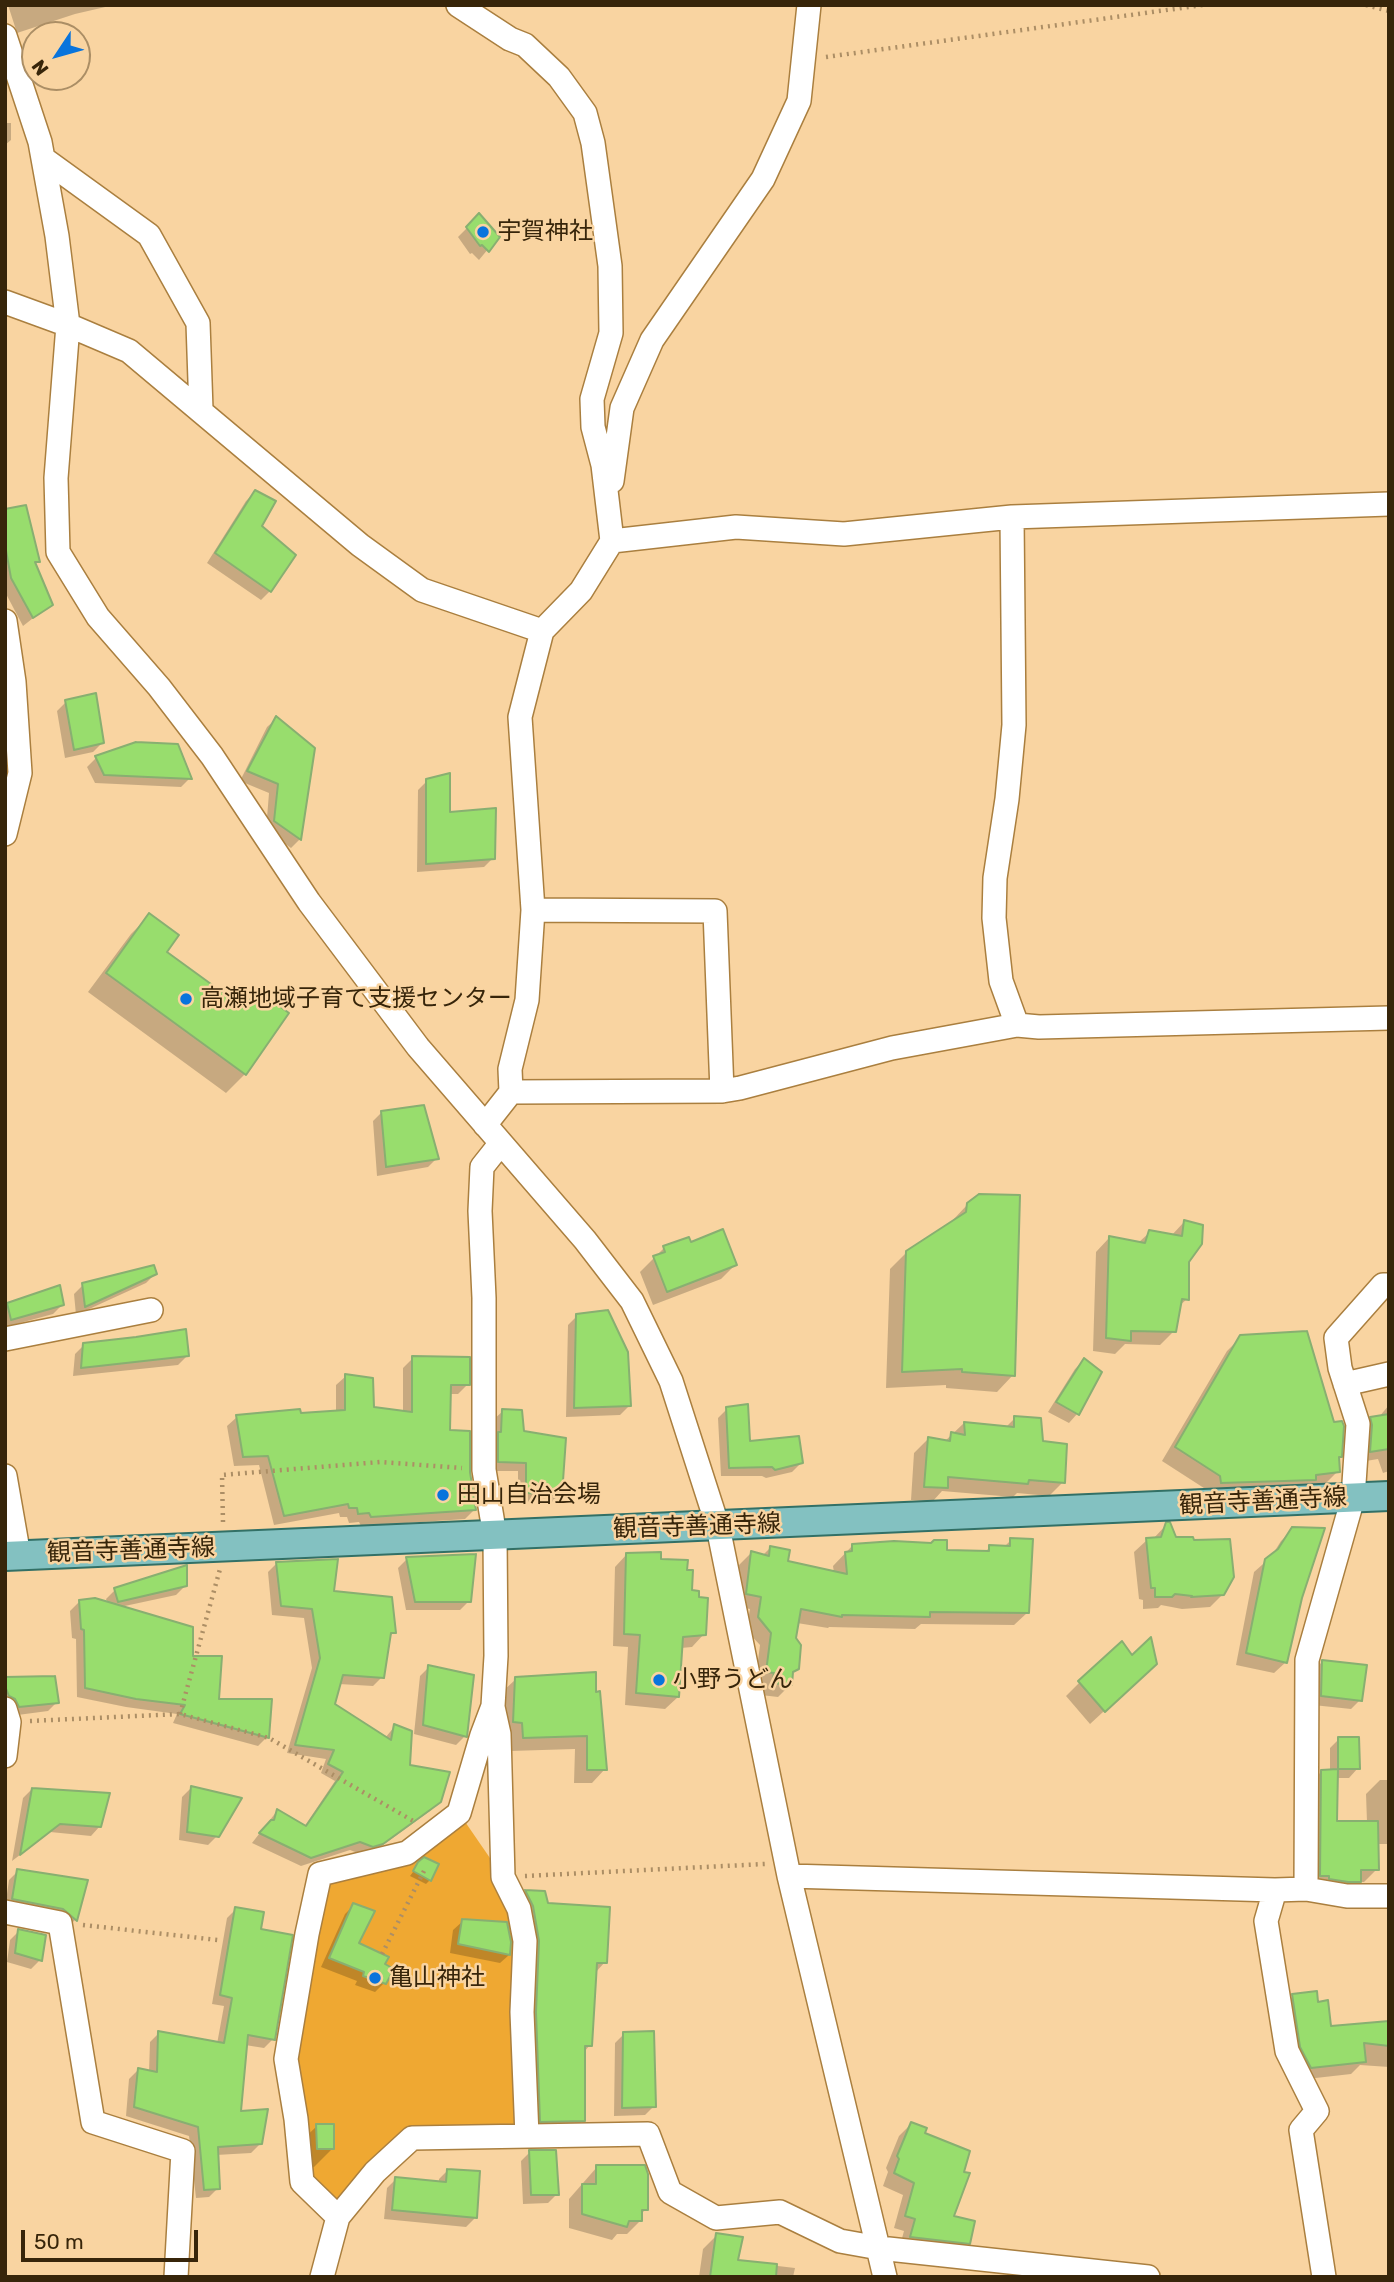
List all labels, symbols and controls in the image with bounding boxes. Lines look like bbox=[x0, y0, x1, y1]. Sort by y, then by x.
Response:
north arrow bbox=[21, 21, 91, 91]
text: N bbox=[27, 55, 54, 80]
place label: 宇賀神社 bbox=[497, 218, 593, 246]
marker: 宇賀神社 bbox=[475, 224, 491, 240]
place label: 高瀬地域子育て支援センター bbox=[200, 985, 512, 1013]
marker: 高瀬地域子育て支援センター bbox=[178, 991, 194, 1007]
place label: 田山自治会場 bbox=[457, 1481, 601, 1509]
street label: 観音寺善通寺線 bbox=[1178, 1483, 1348, 1521]
marker: 田山自治会場 bbox=[435, 1487, 451, 1503]
street label: 観音寺善通寺線 bbox=[613, 1510, 781, 1544]
street label: 観音寺善通寺線 bbox=[47, 1534, 215, 1568]
place label: 小野うどん bbox=[673, 1666, 793, 1694]
marker: 小野うどん bbox=[651, 1672, 667, 1688]
place label: 亀山神社 bbox=[389, 1964, 485, 1992]
marker: 亀山神社 bbox=[367, 1970, 383, 1986]
scale bar bbox=[24, 2216, 201, 2260]
text: 50 m bbox=[34, 2229, 84, 2254]

